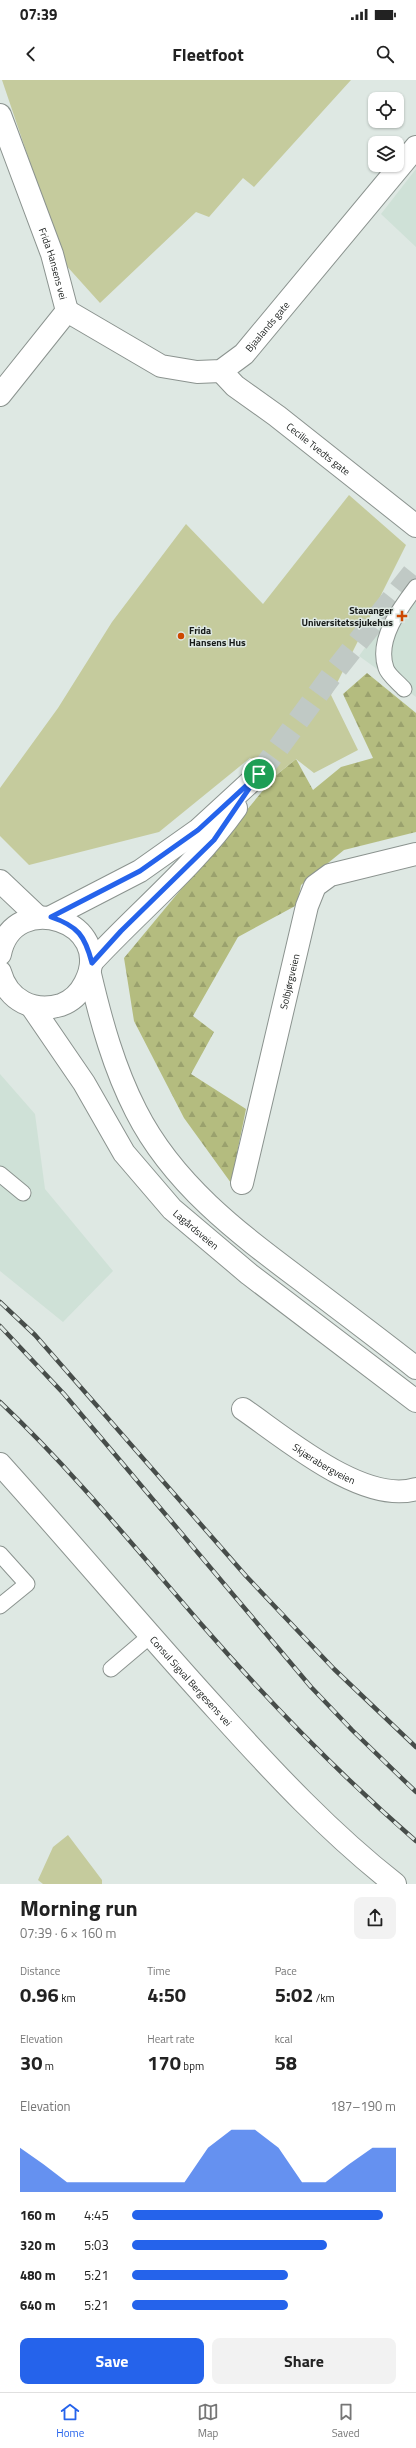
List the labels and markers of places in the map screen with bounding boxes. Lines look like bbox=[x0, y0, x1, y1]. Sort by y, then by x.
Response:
place label: Stavanger Universitetssjukehus bbox=[301, 603, 393, 630]
marker: Stavanger Universitetssjukehus bbox=[396, 610, 408, 622]
place label: Frida Hansens Hus bbox=[189, 623, 246, 650]
marker: Frida Hansens Hus bbox=[176, 631, 186, 641]
pin bbox=[242, 757, 276, 791]

